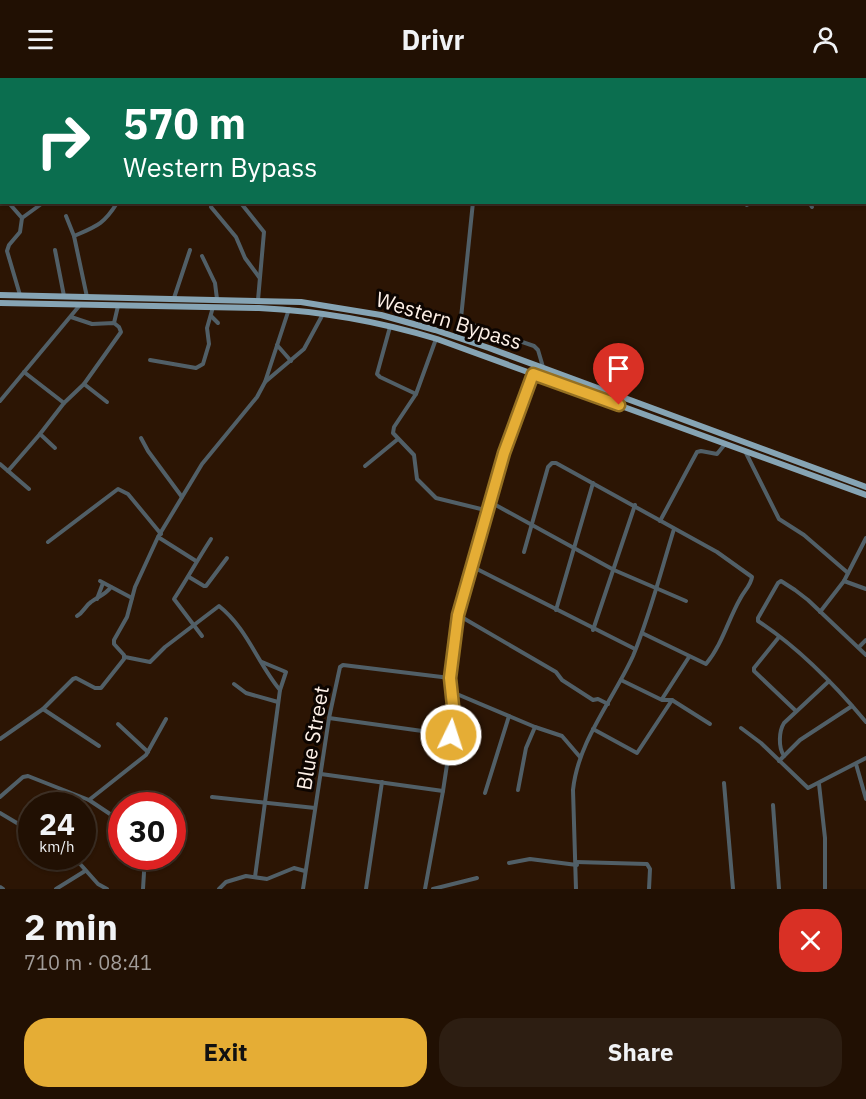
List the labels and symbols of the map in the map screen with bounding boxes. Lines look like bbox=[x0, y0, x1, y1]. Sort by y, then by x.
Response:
street label: Western Bypass bbox=[373, 285, 525, 355]
pin bbox=[593, 343, 644, 405]
street label: Blue Street bbox=[289, 684, 335, 792]
position arrow bbox=[419, 703, 483, 767]
speed limit sign: 30 bbox=[108, 792, 186, 870]

